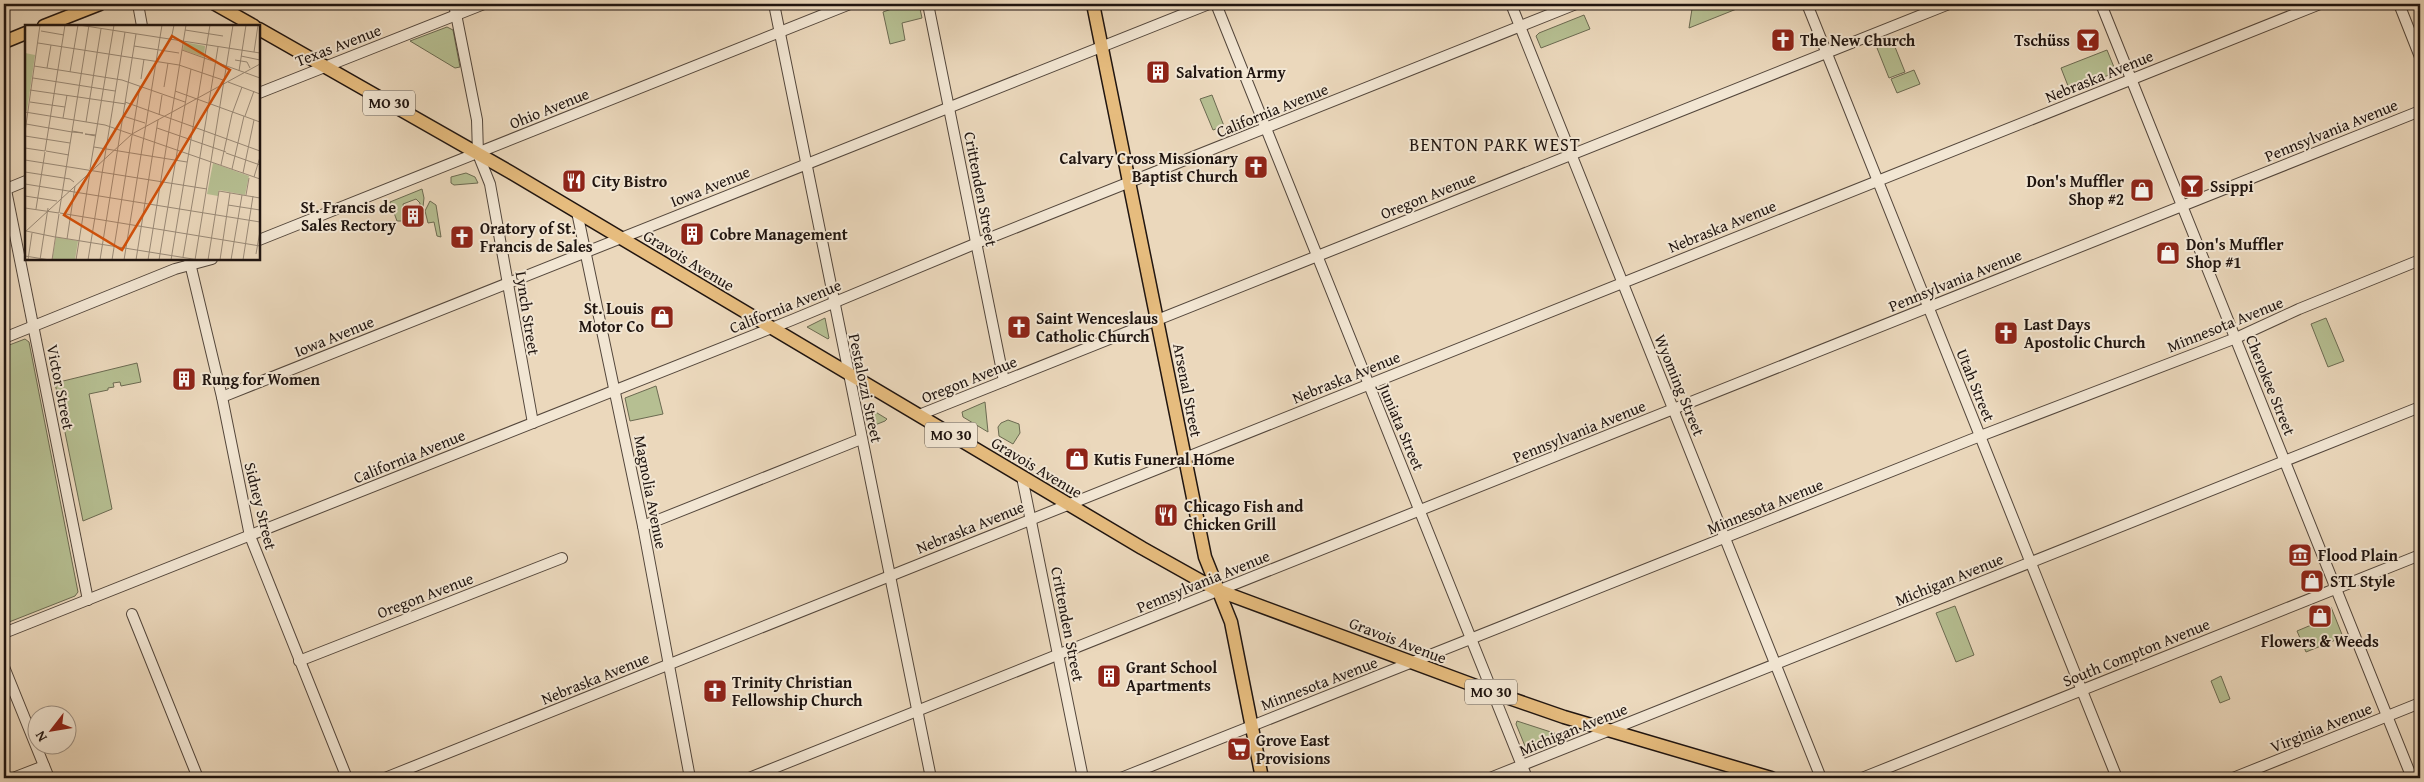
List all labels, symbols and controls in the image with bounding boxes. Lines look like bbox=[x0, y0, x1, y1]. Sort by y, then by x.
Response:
street label: Texas Avenue bbox=[292, 18, 384, 72]
inset map bbox=[25, 25, 260, 260]
church icon: The New Church bbox=[1770, 27, 1796, 53]
bar icon: Tschüss bbox=[2075, 27, 2101, 53]
place label: The New Church bbox=[1800, 28, 1916, 52]
place label: Tschüss bbox=[2014, 28, 2070, 52]
street label: Nebraska Avenue bbox=[2041, 43, 2157, 109]
building icon: Salvation Army bbox=[1145, 59, 1171, 85]
place label: Salvation Army bbox=[1176, 60, 1286, 84]
street label: California Avenue bbox=[1212, 77, 1332, 143]
street label: Ohio Avenue bbox=[506, 81, 592, 135]
road number: MO 30 bbox=[363, 90, 415, 116]
street label: Pennsylvania Avenue bbox=[2261, 92, 2401, 168]
street label: Crittenden Street bbox=[958, 129, 1004, 249]
district label: BENTON PARK WEST bbox=[1409, 131, 1581, 158]
place label: Calvary Cross Missionary Baptist Church bbox=[1060, 146, 1239, 188]
church icon: Calvary Cross Missionary Baptist Church bbox=[1243, 154, 1269, 180]
street label: Iowa Avenue bbox=[666, 159, 754, 213]
street label: Oregon Avenue bbox=[1377, 165, 1479, 225]
restaurant icon: City Bistro bbox=[561, 168, 587, 194]
place label: City Bistro bbox=[592, 169, 668, 193]
place label: Don's Muffler Shop #2 bbox=[2026, 169, 2125, 211]
bar icon: Ssippi bbox=[2179, 173, 2205, 199]
place label: Ssippi bbox=[2210, 174, 2253, 198]
shop icon: Don's Muffler Shop #2 bbox=[2129, 177, 2155, 203]
street label: Nebraska Avenue bbox=[1664, 193, 1780, 259]
place label: St. Francis de Sales Rectory bbox=[301, 195, 397, 237]
building icon: St. Francis de Sales Rectory bbox=[400, 203, 426, 229]
place label: Oratory of St. Francis de Sales bbox=[480, 216, 593, 258]
building icon: Cobre Management bbox=[679, 221, 705, 247]
place label: Cobre Management bbox=[710, 222, 848, 246]
street label: Gravois Avenue bbox=[639, 223, 739, 297]
church icon: Oratory of St. Francis de Sales bbox=[449, 224, 475, 250]
place label: Don's Muffler Shop #1 bbox=[2186, 232, 2284, 274]
shop icon: Don's Muffler Shop #1 bbox=[2155, 240, 2181, 266]
street label: Pennsylvania Avenue bbox=[1885, 242, 2025, 318]
street label: Lynch Street bbox=[510, 269, 547, 357]
street label: California Avenue bbox=[725, 273, 845, 339]
street label: Minnesota Avenue bbox=[2163, 290, 2287, 358]
place label: St. Louis Motor Co bbox=[579, 296, 644, 338]
shop icon: St. Louis Motor Co bbox=[649, 304, 675, 330]
place label: Saint Wenceslaus Catholic Church bbox=[1036, 306, 1158, 348]
street label: Iowa Avenue bbox=[290, 309, 378, 363]
place label: Last Days Apostolic Church bbox=[2024, 312, 2146, 354]
church icon: Saint Wenceslaus Catholic Church bbox=[1006, 314, 1032, 340]
church icon: Last Days Apostolic Church bbox=[1993, 320, 2019, 346]
street label: Wyoming Street bbox=[1649, 330, 1711, 440]
street label: Pestalozzi Street bbox=[843, 331, 889, 445]
street label: Cherokee Street bbox=[2240, 331, 2302, 439]
street label: Arsenal Street bbox=[1167, 341, 1209, 439]
street label: Victor Street bbox=[41, 342, 81, 432]
street label: Nebraska Avenue bbox=[1288, 344, 1404, 410]
street label: Utah Street bbox=[1951, 345, 2002, 425]
street label: Oregon Avenue bbox=[918, 349, 1020, 409]
building icon: Rung for Women bbox=[171, 366, 197, 392]
place label: Rung for Women bbox=[202, 367, 321, 391]
street label: Juniata Street bbox=[1372, 378, 1431, 474]
street label: Pennsylvania Avenue bbox=[1509, 393, 1649, 469]
road number: MO 30 bbox=[925, 422, 977, 448]
street label: California Avenue bbox=[349, 423, 469, 489]
street label: Gravois Avenue bbox=[987, 430, 1087, 504]
street label: Magnolia Avenue bbox=[628, 433, 674, 551]
shop icon: Kutis Funeral Home bbox=[1064, 446, 1090, 472]
place label: Kutis Funeral Home bbox=[1094, 447, 1235, 471]
street label: Sidney Street bbox=[239, 460, 284, 553]
street label: Minnesota Avenue bbox=[1703, 472, 1827, 540]
street label: Nebraska Avenue bbox=[912, 494, 1028, 560]
place label: Chicago Fish and Chicken Grill bbox=[1184, 494, 1304, 536]
restaurant icon: Chicago Fish and Chicken Grill bbox=[1153, 502, 1179, 528]
museum icon: Flood Plain bbox=[2287, 542, 2313, 568]
street label: Pennsylvania Avenue bbox=[1133, 543, 1273, 619]
place label: Flood Plain bbox=[2318, 543, 2398, 567]
street label: Michigan Avenue bbox=[1891, 546, 2007, 612]
street label: Crittenden Street bbox=[1045, 564, 1091, 684]
street label: Oregon Avenue bbox=[373, 566, 477, 624]
shop icon: STL Style bbox=[2299, 568, 2325, 594]
place label: STL Style bbox=[2330, 569, 2395, 593]
shop icon: Flowers & Weeds bbox=[2307, 603, 2333, 629]
street label: Gravois Avenue bbox=[1346, 610, 1450, 670]
street label: South Compton Avenue bbox=[2059, 611, 2213, 693]
place label: Flowers & Weeds bbox=[2261, 629, 2379, 653]
street label: Nebraska Avenue bbox=[537, 645, 653, 711]
street label: Minnesota Avenue bbox=[1257, 650, 1381, 716]
place label: Grant School Apartments bbox=[1126, 655, 1217, 697]
building icon: Grant School Apartments bbox=[1096, 663, 1122, 689]
place label: Trinity Christian Fellowship Church bbox=[732, 670, 863, 712]
church icon: Trinity Christian Fellowship Church bbox=[702, 678, 728, 704]
road number: MO 30 bbox=[1465, 680, 1517, 704]
street label: Michigan Avenue bbox=[1515, 696, 1631, 762]
street label: Virginia Avenue bbox=[2267, 696, 2375, 758]
north arrow bbox=[28, 704, 78, 754]
text: N bbox=[30, 727, 52, 746]
place label: Grove East Provisions bbox=[1256, 728, 1331, 770]
supermarket icon: Grove East Provisions bbox=[1226, 736, 1252, 762]

